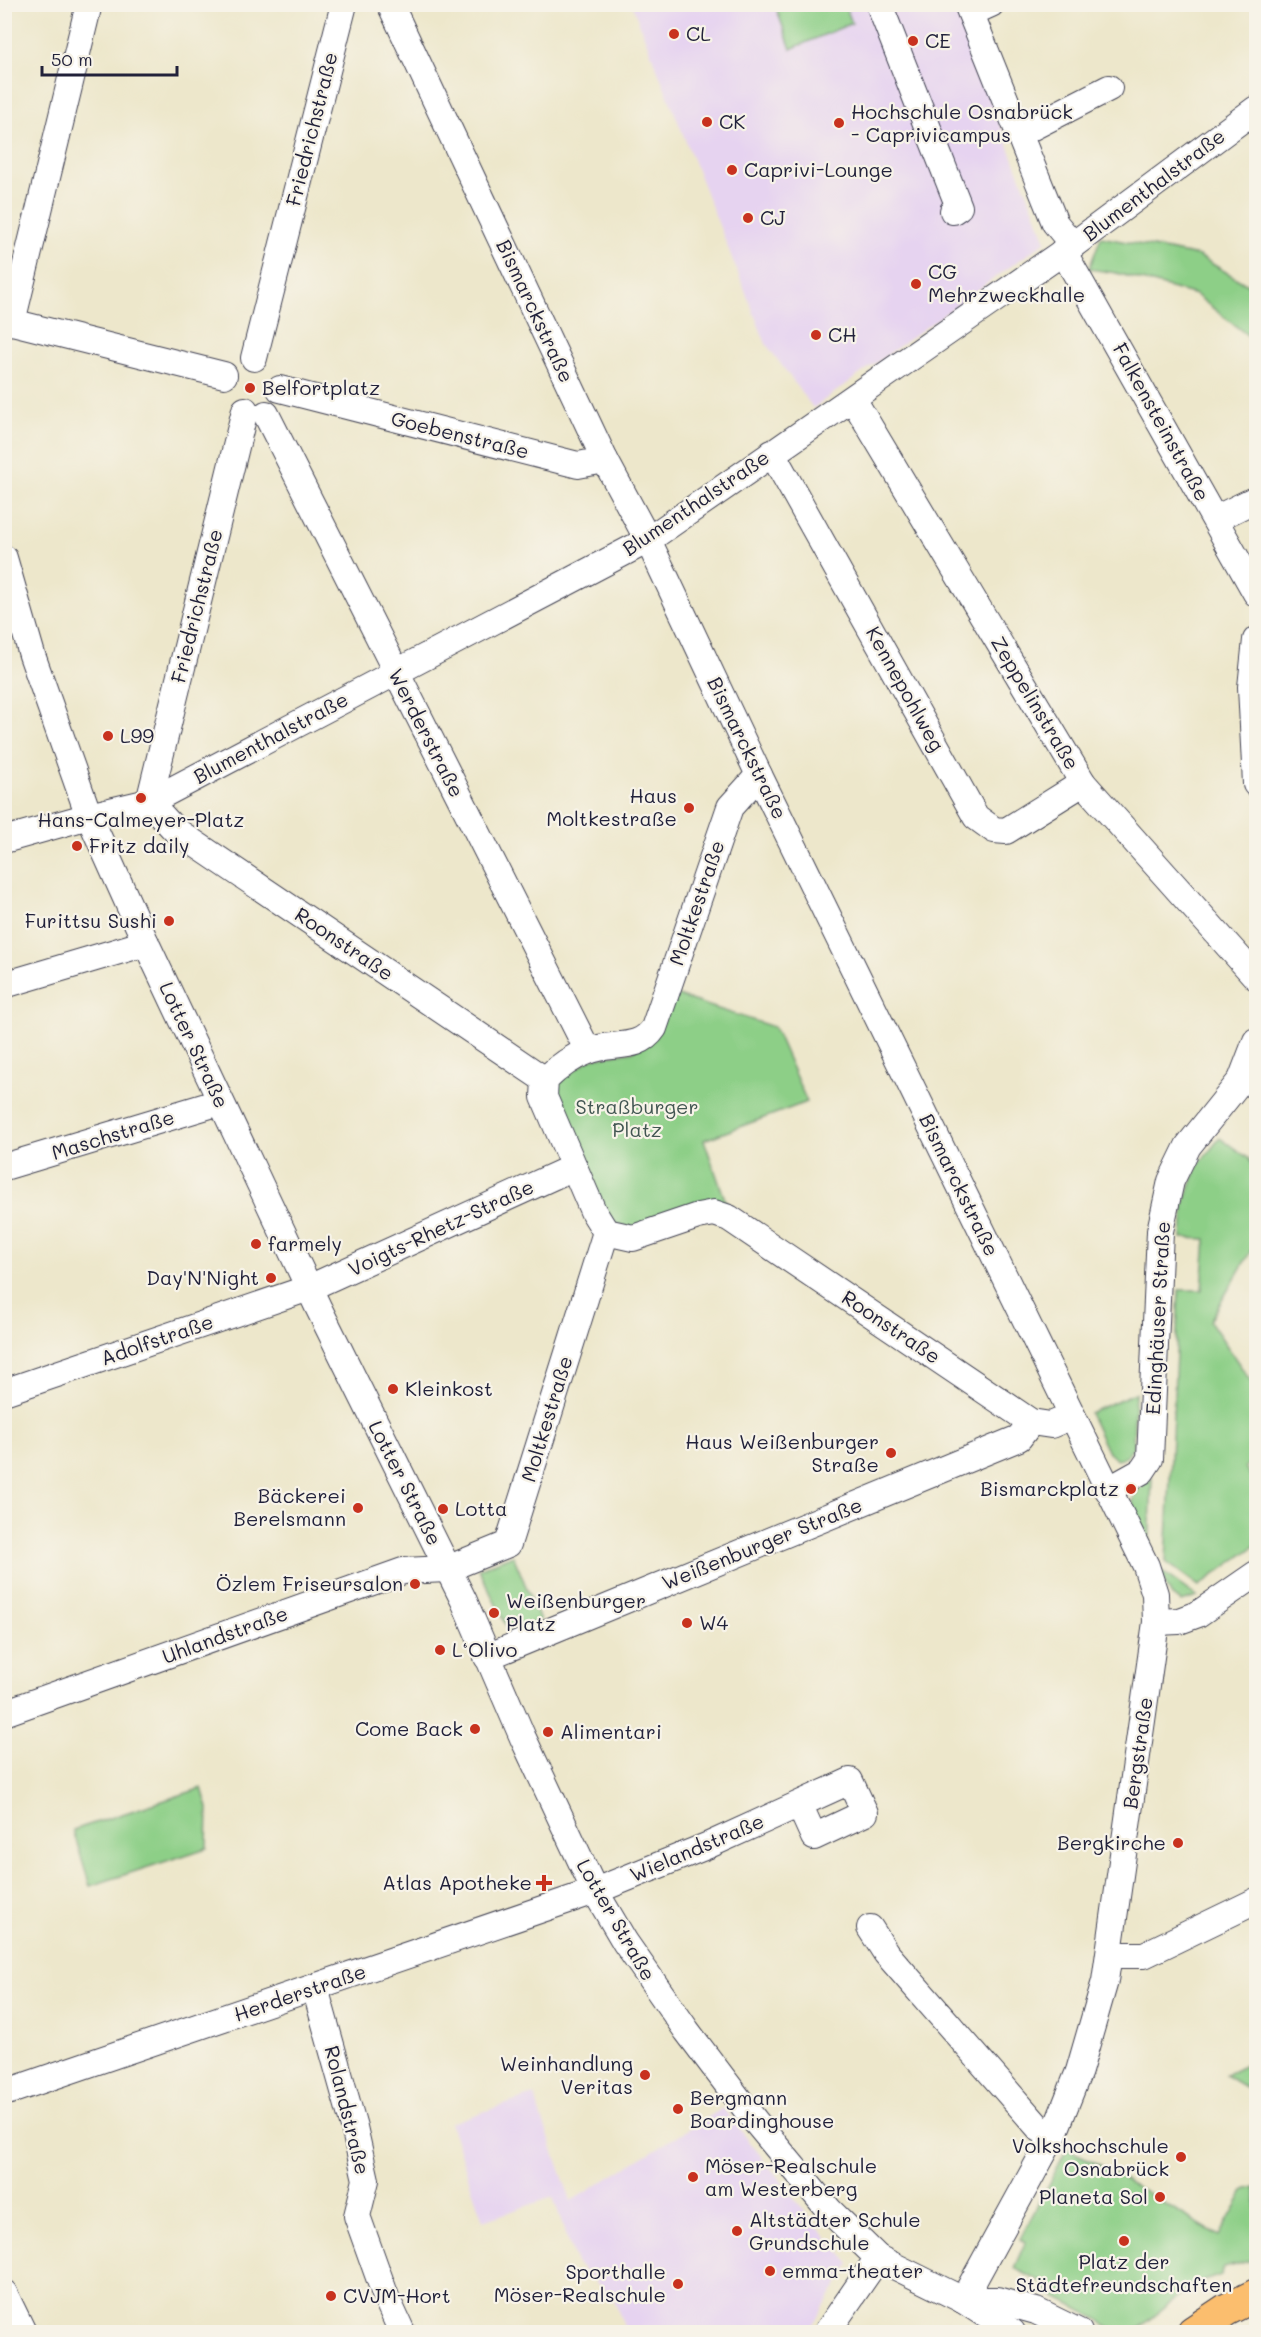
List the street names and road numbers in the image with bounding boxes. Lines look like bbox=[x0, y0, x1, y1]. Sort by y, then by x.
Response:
street label: Friedrichstraße bbox=[279, 49, 343, 208]
street label: Blumenthalstraße bbox=[1077, 122, 1230, 246]
street label: Bismarckstraße bbox=[491, 235, 580, 386]
street label: Falkensteinstraße bbox=[1108, 338, 1216, 505]
street label: Goebenstraße bbox=[389, 404, 532, 464]
street label: Blumenthalstraße bbox=[617, 443, 774, 561]
street label: Friedrichstraße bbox=[164, 526, 228, 685]
street label: Kennepohlweg bbox=[861, 621, 951, 756]
street label: Zeppelinstraße bbox=[986, 631, 1086, 774]
street label: Werderstraße bbox=[383, 664, 471, 801]
street label: Bismarckstraße bbox=[702, 672, 794, 823]
street label: Blumenthalstraße bbox=[189, 685, 352, 789]
street label: Moltkestraße bbox=[662, 837, 730, 969]
street label: Roonstraße bbox=[290, 901, 399, 986]
street label: Lotter Straße bbox=[154, 977, 236, 1112]
street label: Maschstraße bbox=[48, 1103, 177, 1165]
street label: Bismarckstraße bbox=[914, 1109, 1006, 1260]
street label: Voigts-Rhetz-Straße bbox=[344, 1173, 538, 1282]
street label: Edinghäuser Straße bbox=[1139, 1221, 1175, 1415]
street label: Roonstraße bbox=[837, 1284, 946, 1369]
street label: Adolfstraße bbox=[97, 1308, 216, 1370]
street label: Moltkestraße bbox=[515, 1352, 578, 1485]
street label: Lotter Straße bbox=[363, 1416, 448, 1549]
street label: Weißenburger Straße bbox=[658, 1491, 866, 1595]
street label: Uhlandstraße bbox=[158, 1599, 291, 1669]
street label: Bergstraße bbox=[1116, 1695, 1158, 1810]
street label: Wielandstraße bbox=[626, 1807, 768, 1887]
street label: Lotter Straße bbox=[572, 1854, 662, 1985]
street label: Herderstraße bbox=[230, 1957, 369, 2027]
street label: Rolandstraße bbox=[319, 2043, 377, 2177]

